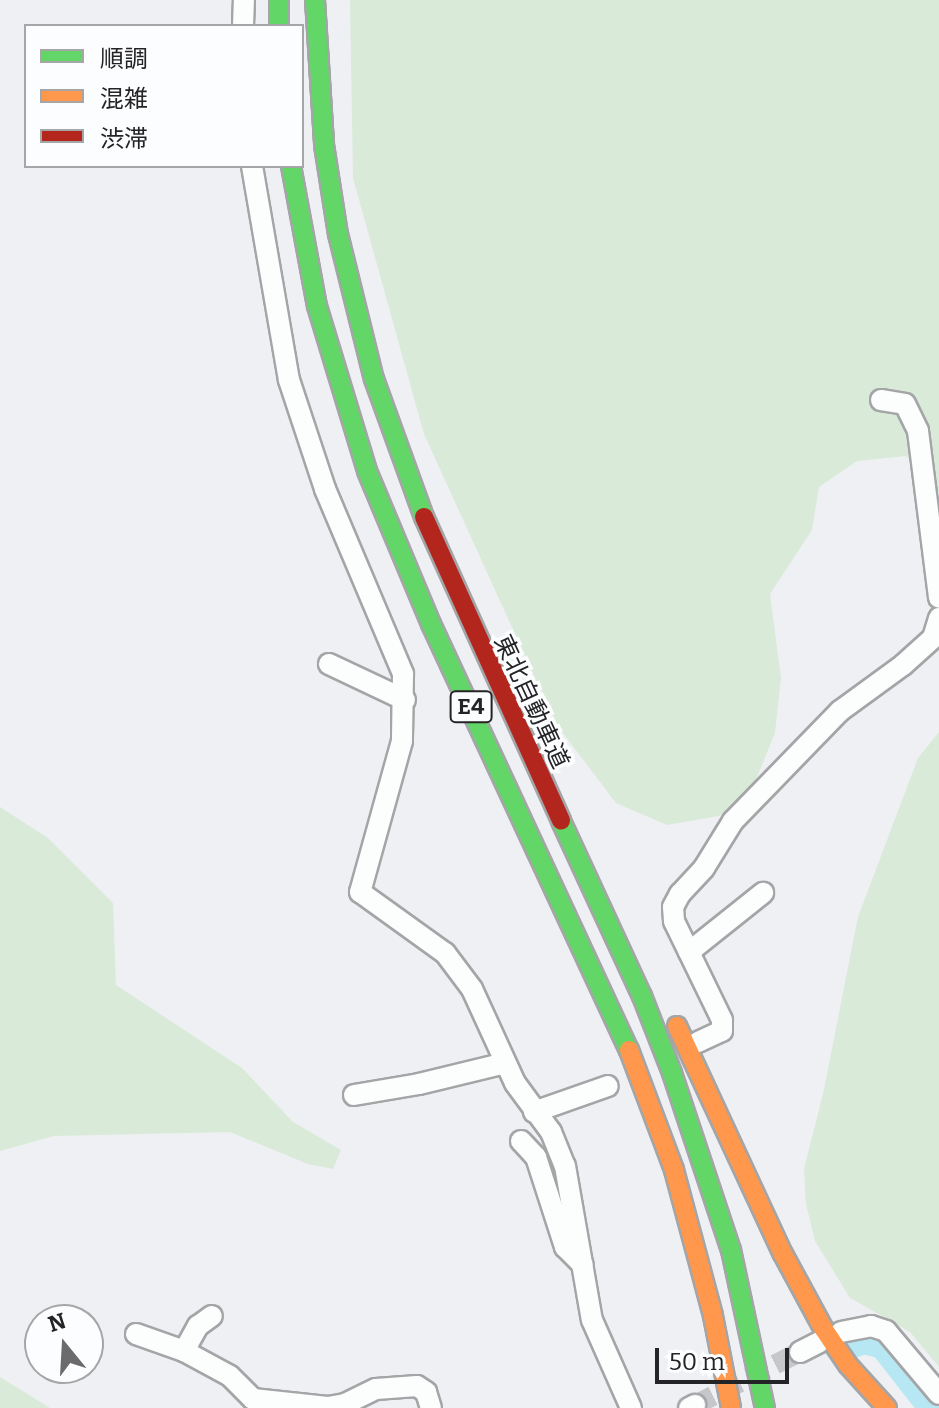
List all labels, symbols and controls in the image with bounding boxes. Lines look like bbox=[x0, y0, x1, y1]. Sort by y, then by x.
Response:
legend bbox=[24, 24, 304, 168]
text: 順調 bbox=[100, 45, 148, 73]
text: 混雑 bbox=[100, 85, 148, 113]
text: 渋滞 bbox=[100, 125, 148, 153]
street label: 東北自動車道 bbox=[488, 631, 574, 773]
road number: E4 bbox=[449, 689, 493, 725]
north arrow bbox=[24, 1304, 104, 1384]
text: N bbox=[45, 1307, 69, 1338]
scale bar bbox=[659, 1332, 793, 1382]
text: 50 m bbox=[669, 1348, 725, 1376]

